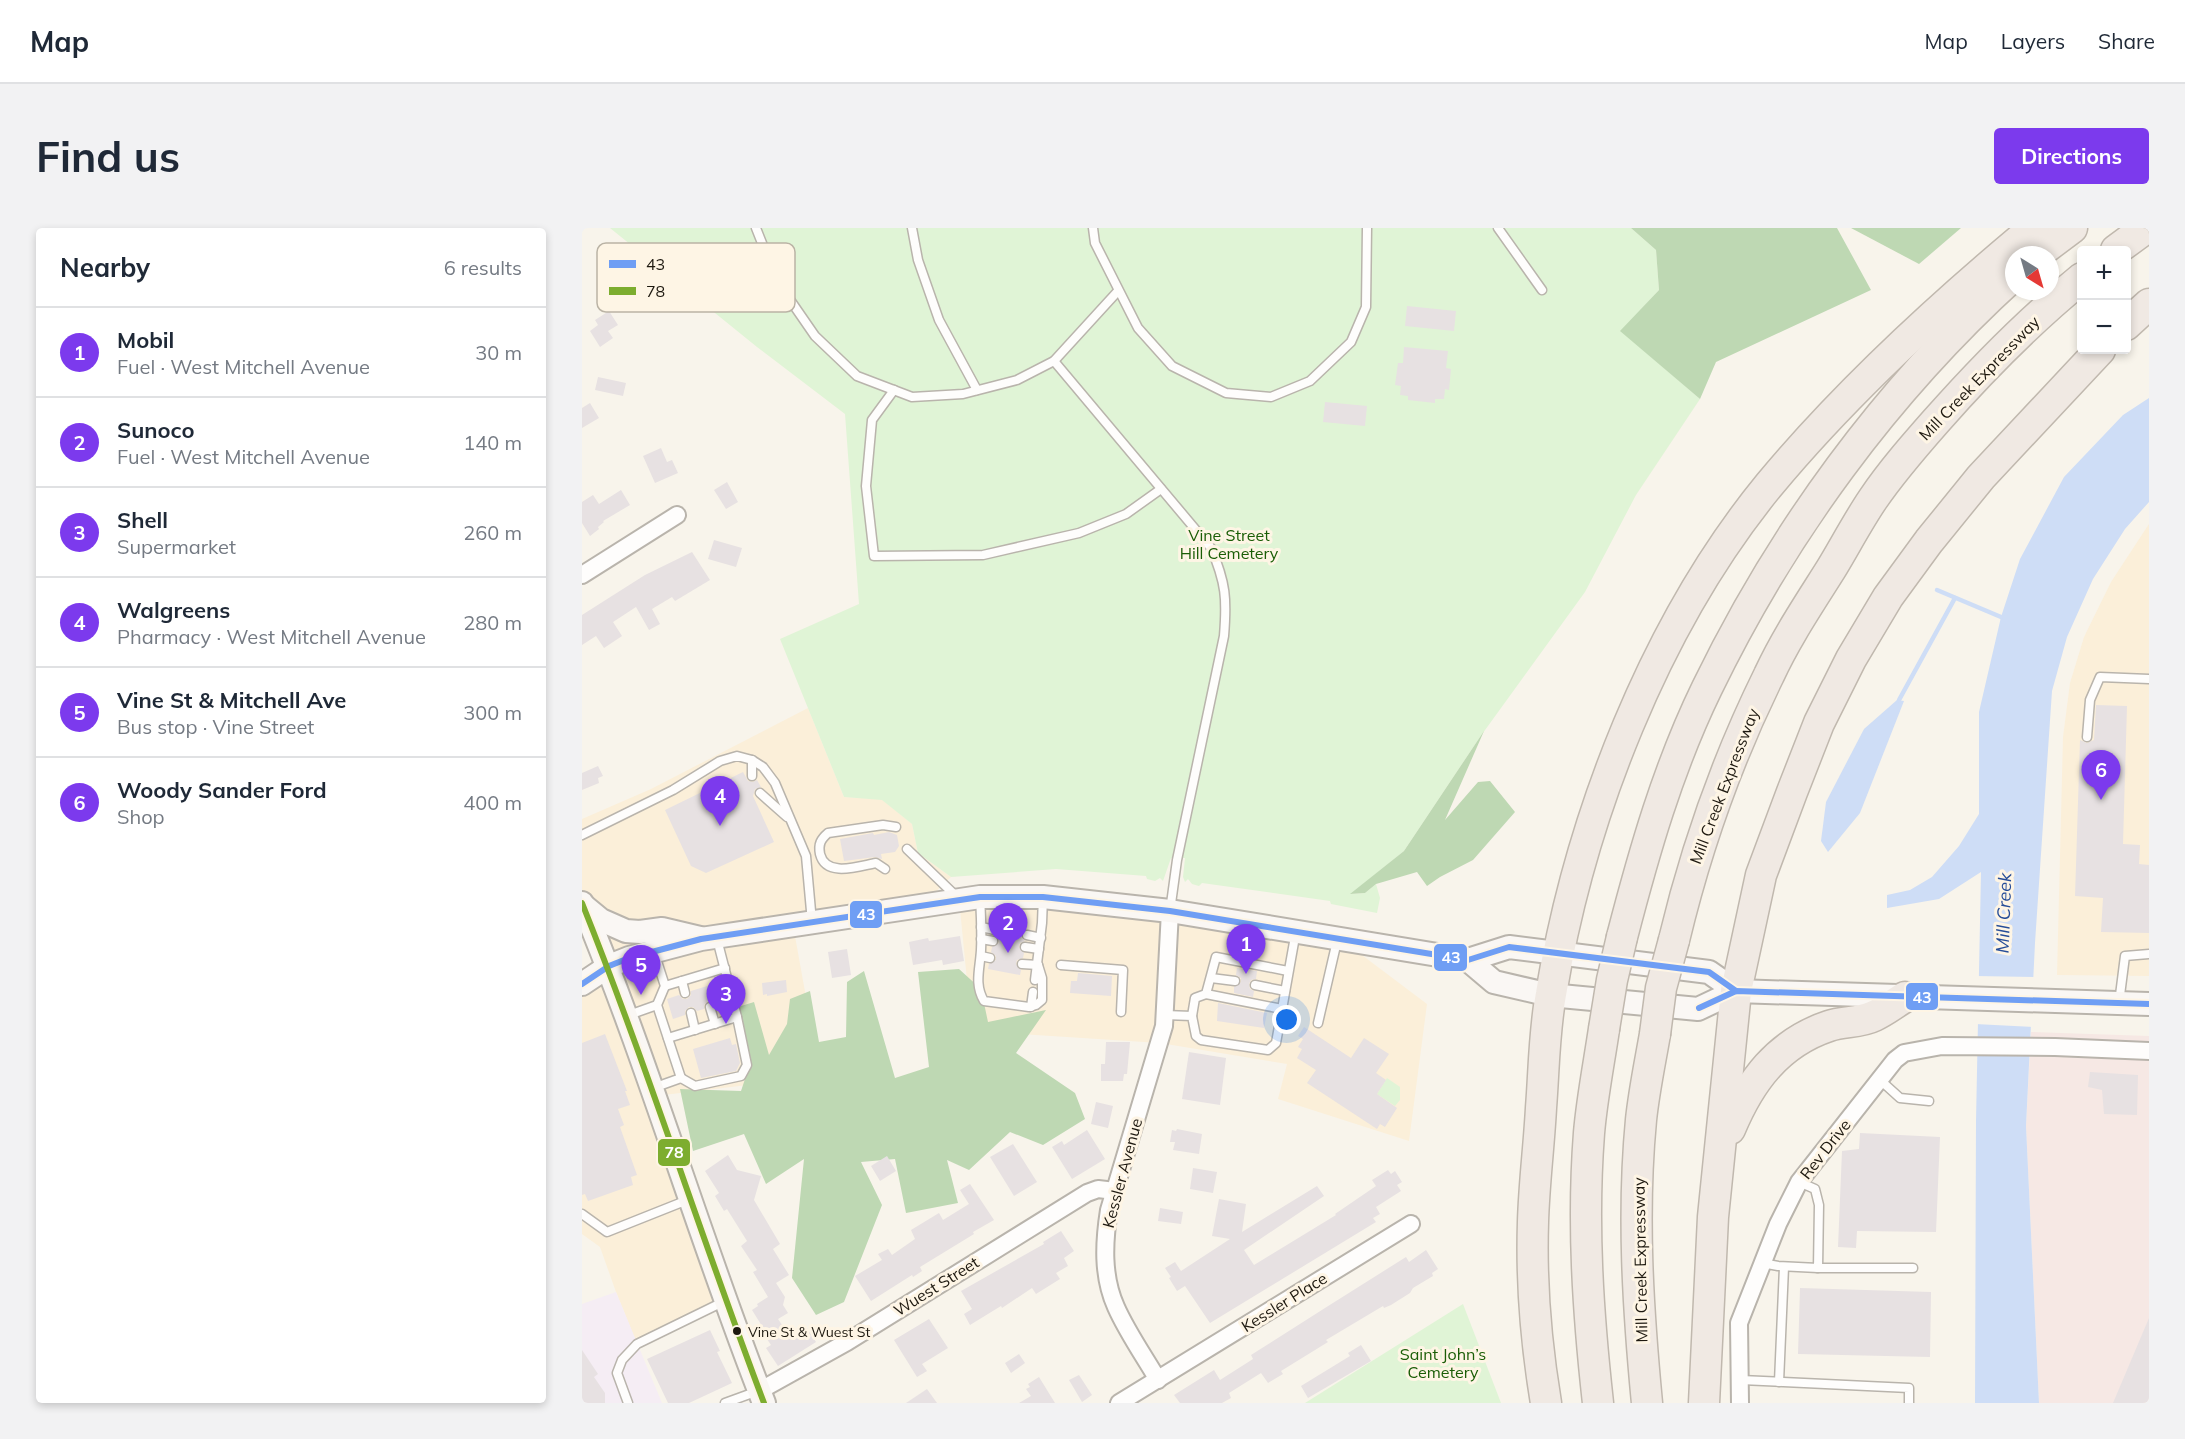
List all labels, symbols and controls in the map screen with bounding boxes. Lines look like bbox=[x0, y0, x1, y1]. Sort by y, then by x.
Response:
text: Map bbox=[30, 24, 89, 59]
text: Map bbox=[1925, 28, 1968, 54]
text: Layers bbox=[2001, 28, 2065, 54]
text: Share bbox=[2098, 28, 2155, 54]
button: Directions bbox=[1994, 128, 2149, 184]
text: Find us bbox=[36, 130, 180, 183]
legend bbox=[597, 243, 795, 312]
north arrow bbox=[2005, 246, 2059, 300]
map controls bbox=[2077, 246, 2131, 354]
button: + bbox=[2077, 246, 2131, 300]
text: Nearby bbox=[60, 251, 150, 284]
text: 43 bbox=[646, 254, 665, 274]
text: 6 results bbox=[444, 255, 522, 280]
text: 78 bbox=[646, 281, 665, 301]
button: − bbox=[2077, 300, 2131, 354]
street label: Mill Creek Expressway bbox=[1914, 311, 2044, 444]
text: Mobil bbox=[117, 326, 174, 354]
text: 1 bbox=[74, 340, 86, 365]
text: 30 m bbox=[475, 340, 522, 365]
text: Fuel · West Mitchell Avenue bbox=[117, 354, 370, 379]
text: Sunoco bbox=[117, 416, 194, 444]
text: 2 bbox=[74, 430, 86, 455]
text: 140 m bbox=[463, 430, 522, 455]
text: Fuel · West Mitchell Avenue bbox=[117, 444, 370, 469]
text: Shell bbox=[117, 506, 168, 534]
text: 3 bbox=[74, 520, 86, 545]
text: 260 m bbox=[463, 520, 522, 545]
park label: Vine Street Hill Cemetery bbox=[1180, 525, 1279, 563]
text: Supermarket bbox=[117, 534, 236, 559]
text: Walgreens bbox=[117, 596, 230, 624]
text: 4 bbox=[74, 610, 86, 635]
text: 280 m bbox=[463, 610, 522, 635]
text: Pharmacy · West Mitchell Avenue bbox=[117, 624, 426, 649]
text: Vine St & Mitchell Ave bbox=[117, 686, 346, 714]
text: 5 bbox=[74, 700, 86, 725]
text: 300 m bbox=[463, 700, 522, 725]
street label: Mill Creek Expressway bbox=[1685, 705, 1763, 867]
text: Bus stop · Vine Street bbox=[117, 714, 314, 739]
pin: 6 bbox=[2082, 750, 2120, 800]
text: Woody Sander Ford bbox=[117, 776, 327, 804]
pin: 4 bbox=[700, 776, 740, 826]
text: 6 bbox=[74, 790, 86, 815]
text: 400 m bbox=[463, 790, 522, 815]
text: Shop bbox=[117, 804, 165, 829]
water label: Mill Creek bbox=[1991, 872, 2016, 954]
line badge: 43 bbox=[849, 900, 883, 929]
text: 43 bbox=[856, 904, 876, 924]
pin: 2 bbox=[988, 904, 1028, 953]
pin: 1 bbox=[1226, 924, 1266, 974]
line badge: 43 bbox=[1433, 943, 1468, 972]
pin: 5 bbox=[622, 946, 660, 995]
text: 43 bbox=[1441, 947, 1461, 967]
pin: 3 bbox=[706, 974, 746, 1024]
line badge: 43 bbox=[1905, 982, 1939, 1011]
text: 43 bbox=[1912, 987, 1932, 1007]
your location bbox=[1272, 1005, 1301, 1034]
street label: Rev Drive bbox=[1795, 1115, 1855, 1183]
street label: Kessler Avenue bbox=[1098, 1116, 1146, 1230]
line badge: 78 bbox=[657, 1138, 691, 1167]
text: 78 bbox=[664, 1142, 684, 1162]
street label: Mill Creek Expressway bbox=[1629, 1177, 1651, 1343]
street label: Wuest Street bbox=[890, 1252, 983, 1320]
street label: Kessler Place bbox=[1237, 1268, 1331, 1336]
place label: Vine St & Wuest St bbox=[748, 1323, 871, 1341]
marker: Vine St & Wuest St bbox=[731, 1325, 743, 1337]
park label: Saint John’s Cemetery bbox=[1400, 1344, 1486, 1382]

